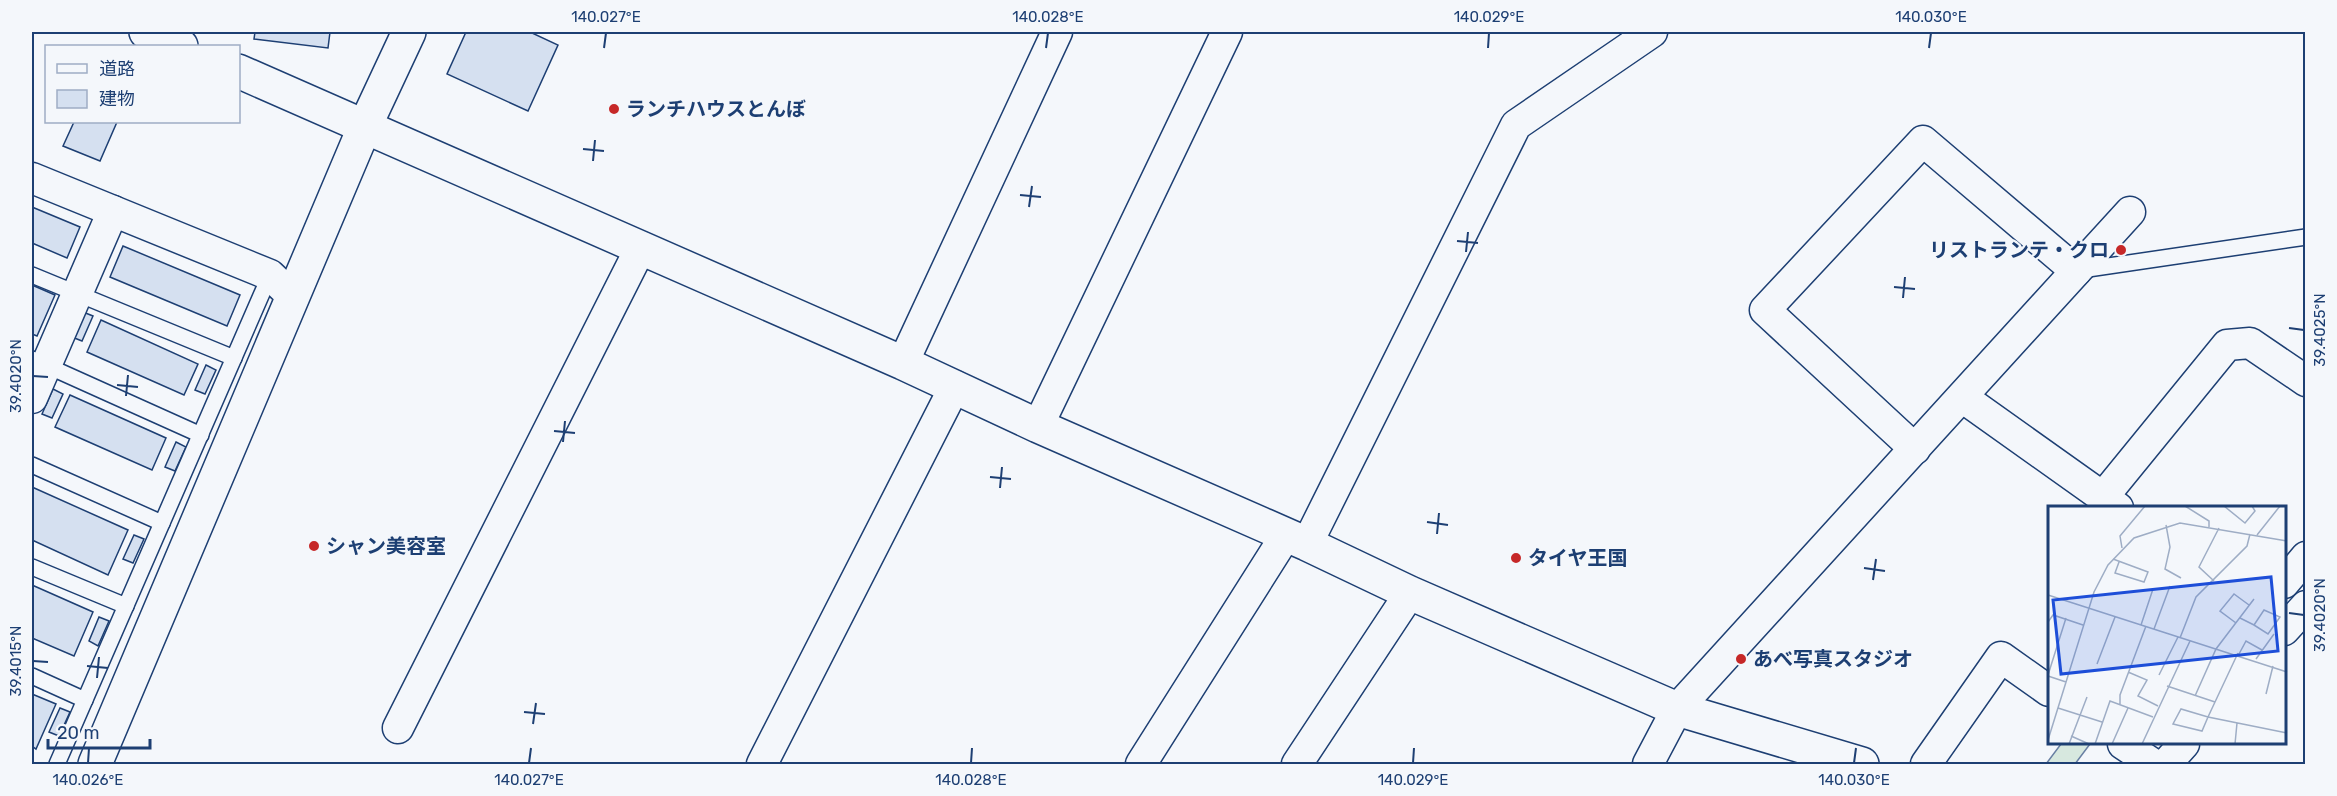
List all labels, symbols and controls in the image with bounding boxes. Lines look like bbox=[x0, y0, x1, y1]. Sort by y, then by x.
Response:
text: 140.027°E bbox=[571, 8, 641, 26]
text: 140.028°E bbox=[1012, 8, 1084, 26]
text: 140.029°E bbox=[1454, 8, 1524, 26]
text: 140.030°E bbox=[1895, 8, 1967, 26]
legend bbox=[45, 45, 240, 123]
text: 道路 bbox=[99, 58, 135, 80]
text: 建物 bbox=[99, 88, 135, 110]
place label: ランチハウスとんぼ bbox=[626, 97, 806, 121]
marker: ランチハウスとんぼ bbox=[607, 102, 621, 116]
place label: リストランテ・クロ bbox=[1929, 238, 2109, 262]
marker: リストランテ・クロ bbox=[2114, 243, 2128, 257]
text: 39.4025°N bbox=[2311, 293, 2329, 367]
text: 39.4020°N bbox=[7, 339, 25, 413]
inset map bbox=[2048, 506, 2286, 745]
place label: シャン美容室 bbox=[326, 534, 446, 558]
marker: シャン美容室 bbox=[307, 539, 321, 553]
place label: タイヤ王国 bbox=[1528, 546, 1627, 570]
marker: タイヤ王国 bbox=[1509, 551, 1523, 565]
text: 39.4020°N bbox=[2311, 578, 2329, 652]
text: 39.4015°N bbox=[7, 626, 25, 696]
place label: あべ写真スタジオ bbox=[1753, 647, 1913, 671]
marker: あべ写真スタジオ bbox=[1734, 652, 1748, 666]
scale bar bbox=[48, 712, 150, 750]
text: 20 m bbox=[57, 722, 99, 744]
text: 140.026°E bbox=[53, 771, 123, 789]
text: 140.027°E bbox=[494, 771, 564, 789]
text: 140.028°E bbox=[935, 771, 1007, 789]
text: 140.029°E bbox=[1378, 771, 1448, 789]
text: 140.030°E bbox=[1818, 771, 1890, 789]

